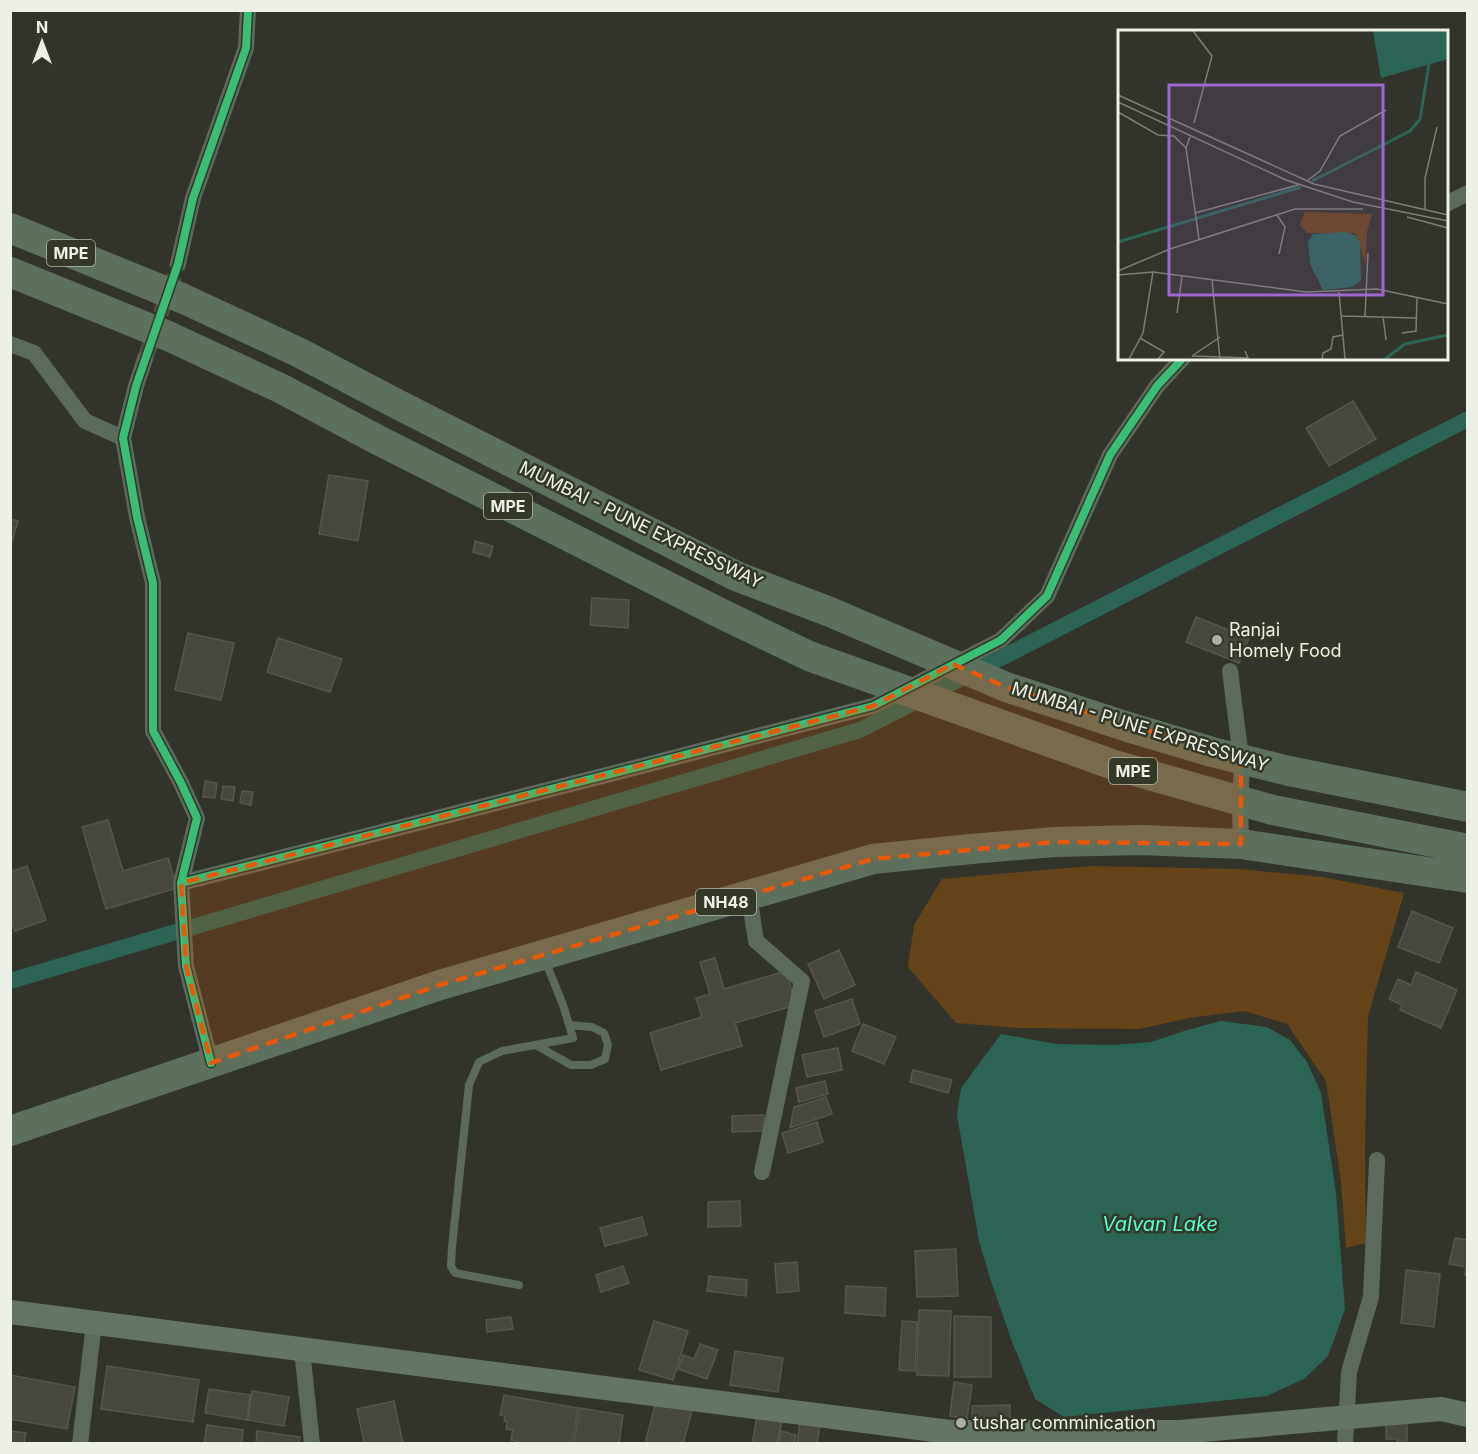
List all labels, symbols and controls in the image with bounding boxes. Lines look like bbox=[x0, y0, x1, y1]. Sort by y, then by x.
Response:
north arrow bbox=[12, 12, 72, 72]
text: N bbox=[36, 17, 48, 37]
inset map bbox=[1118, 30, 1448, 360]
road number: MPE bbox=[47, 240, 95, 266]
street label: MUMBAI - PUNE EXPRESSWAY bbox=[516, 456, 766, 593]
road number: MPE bbox=[484, 493, 532, 519]
place label: Ranjai Homely Food bbox=[1229, 619, 1342, 661]
marker: Ranjai Homely Food bbox=[1210, 633, 1224, 647]
street label: MUMBAI - PUNE EXPRESSWAY bbox=[1009, 677, 1271, 776]
road number: MPE bbox=[1109, 758, 1157, 784]
road number: NH48 bbox=[696, 889, 756, 915]
water label: Valvan Lake bbox=[1102, 1212, 1218, 1236]
place label: tushar comminication bbox=[973, 1412, 1156, 1433]
marker: tushar comminication bbox=[954, 1416, 968, 1430]

